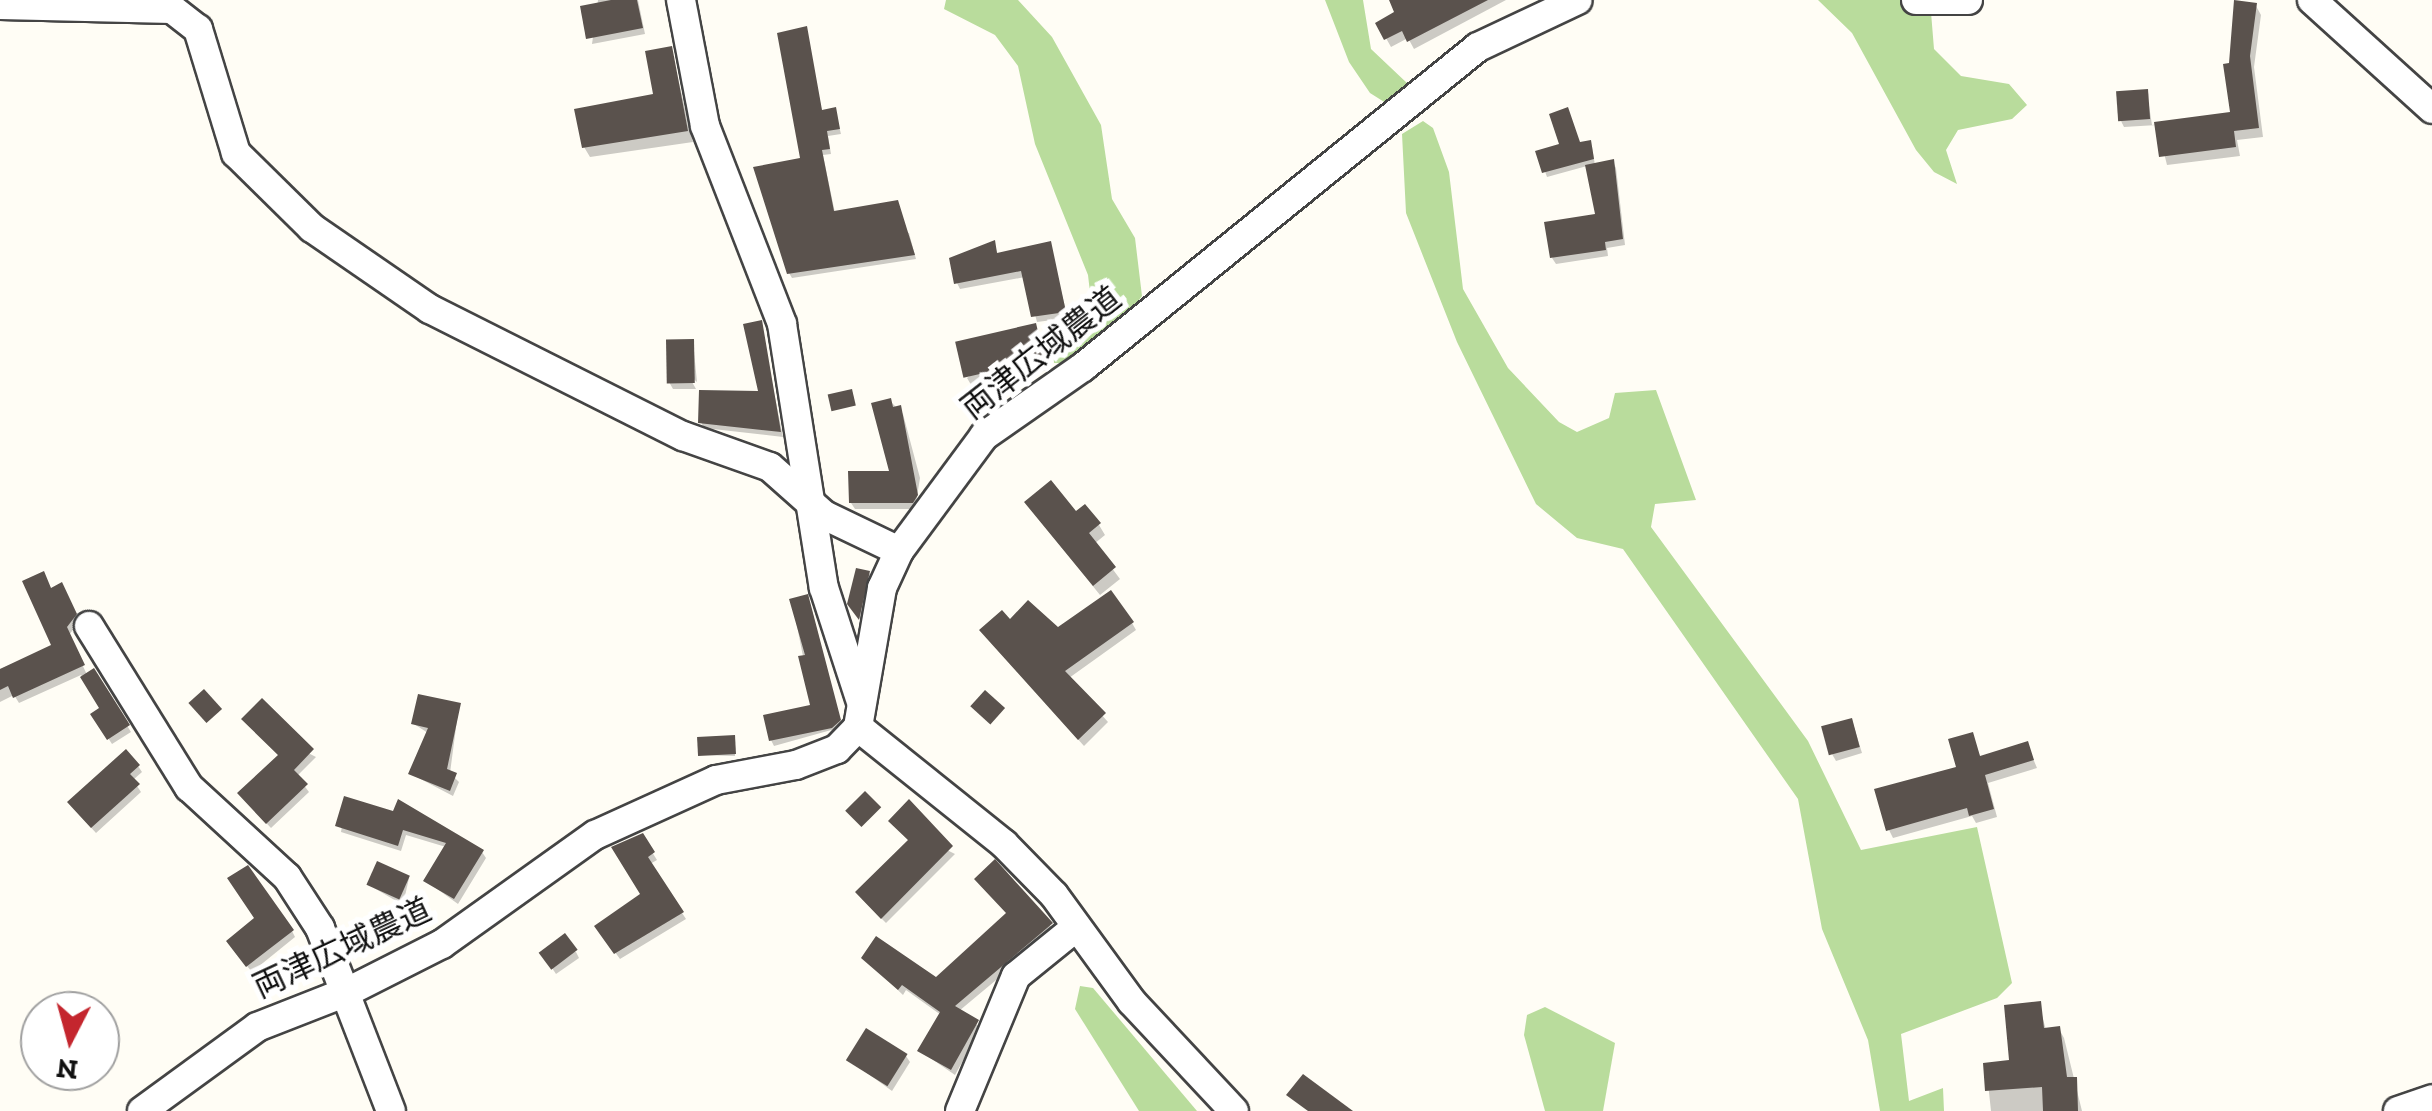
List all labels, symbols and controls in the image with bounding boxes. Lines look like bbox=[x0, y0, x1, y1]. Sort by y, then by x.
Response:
street label: 両津広域農道 bbox=[954, 279, 1128, 427]
street label: 両津広域農道 bbox=[247, 890, 437, 1006]
north arrow bbox=[20, 991, 120, 1091]
text: N bbox=[55, 1052, 79, 1087]

